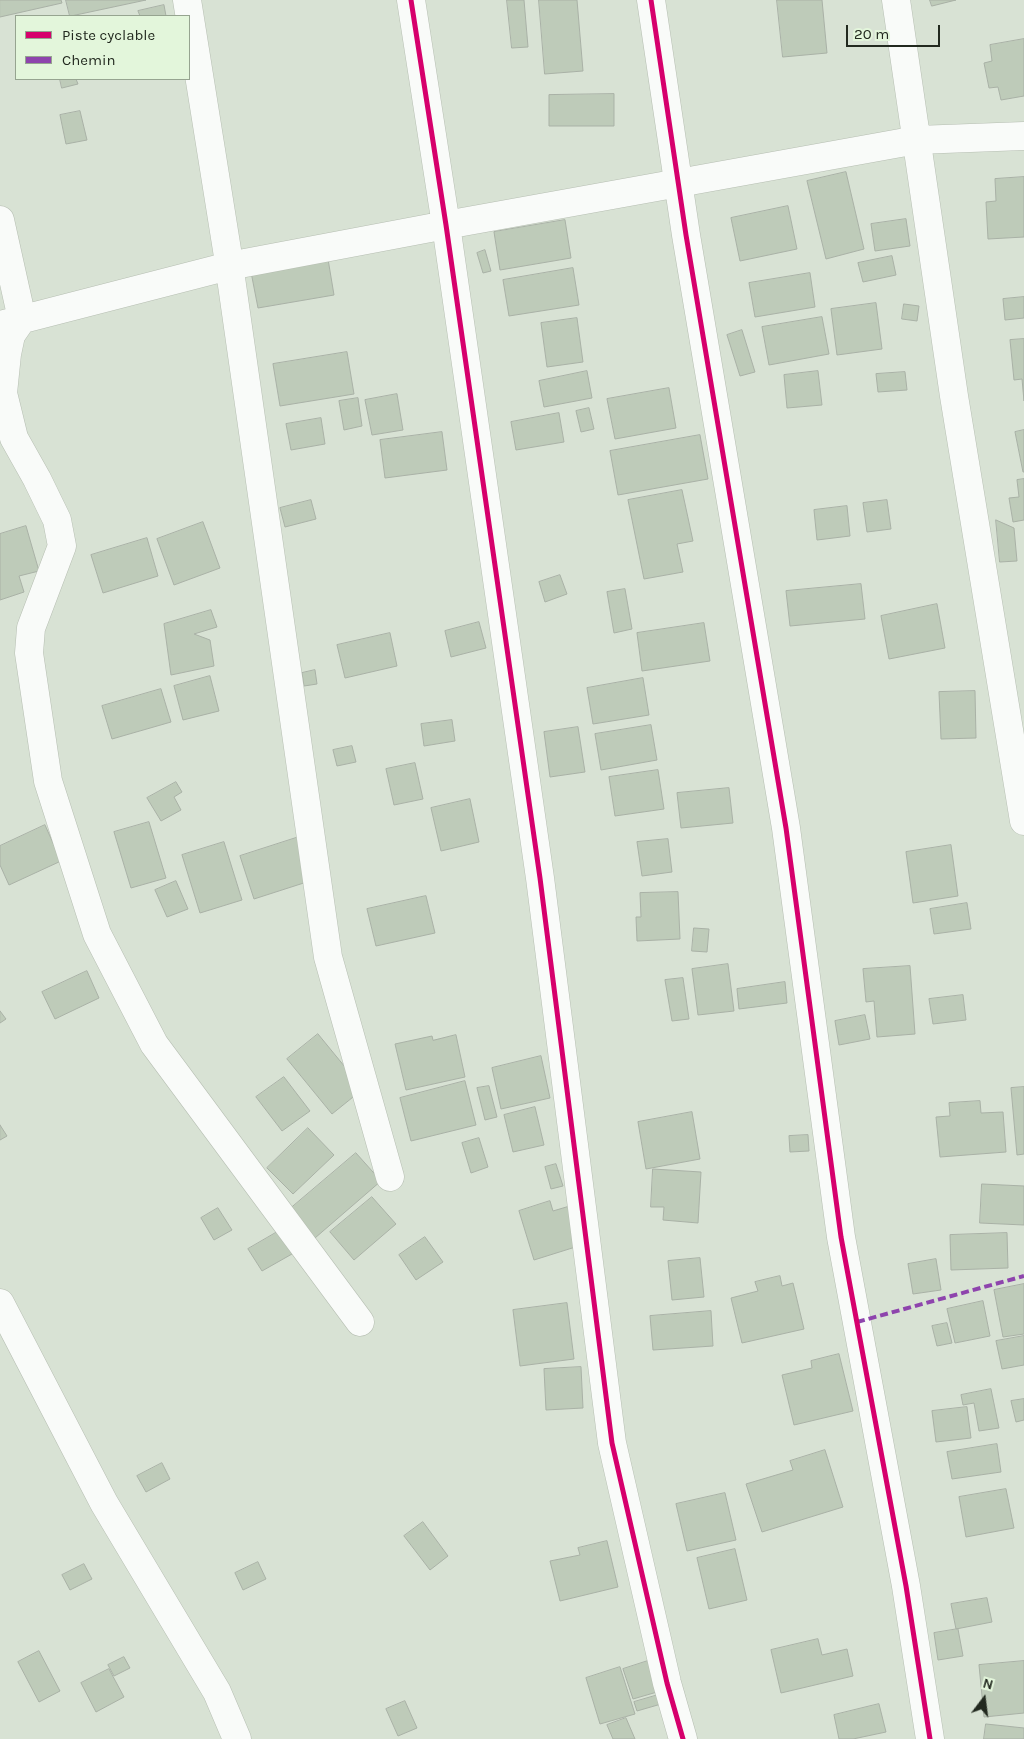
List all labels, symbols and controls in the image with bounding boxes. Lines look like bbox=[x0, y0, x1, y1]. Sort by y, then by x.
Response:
legend bbox=[15, 15, 190, 80]
scale bar bbox=[849, 15, 943, 47]
text: 20 m bbox=[854, 25, 889, 43]
text: Piste cyclable bbox=[62, 26, 155, 44]
text: Chemin bbox=[62, 51, 116, 69]
north arrow bbox=[959, 1674, 1009, 1724]
text: N bbox=[981, 1675, 995, 1694]

